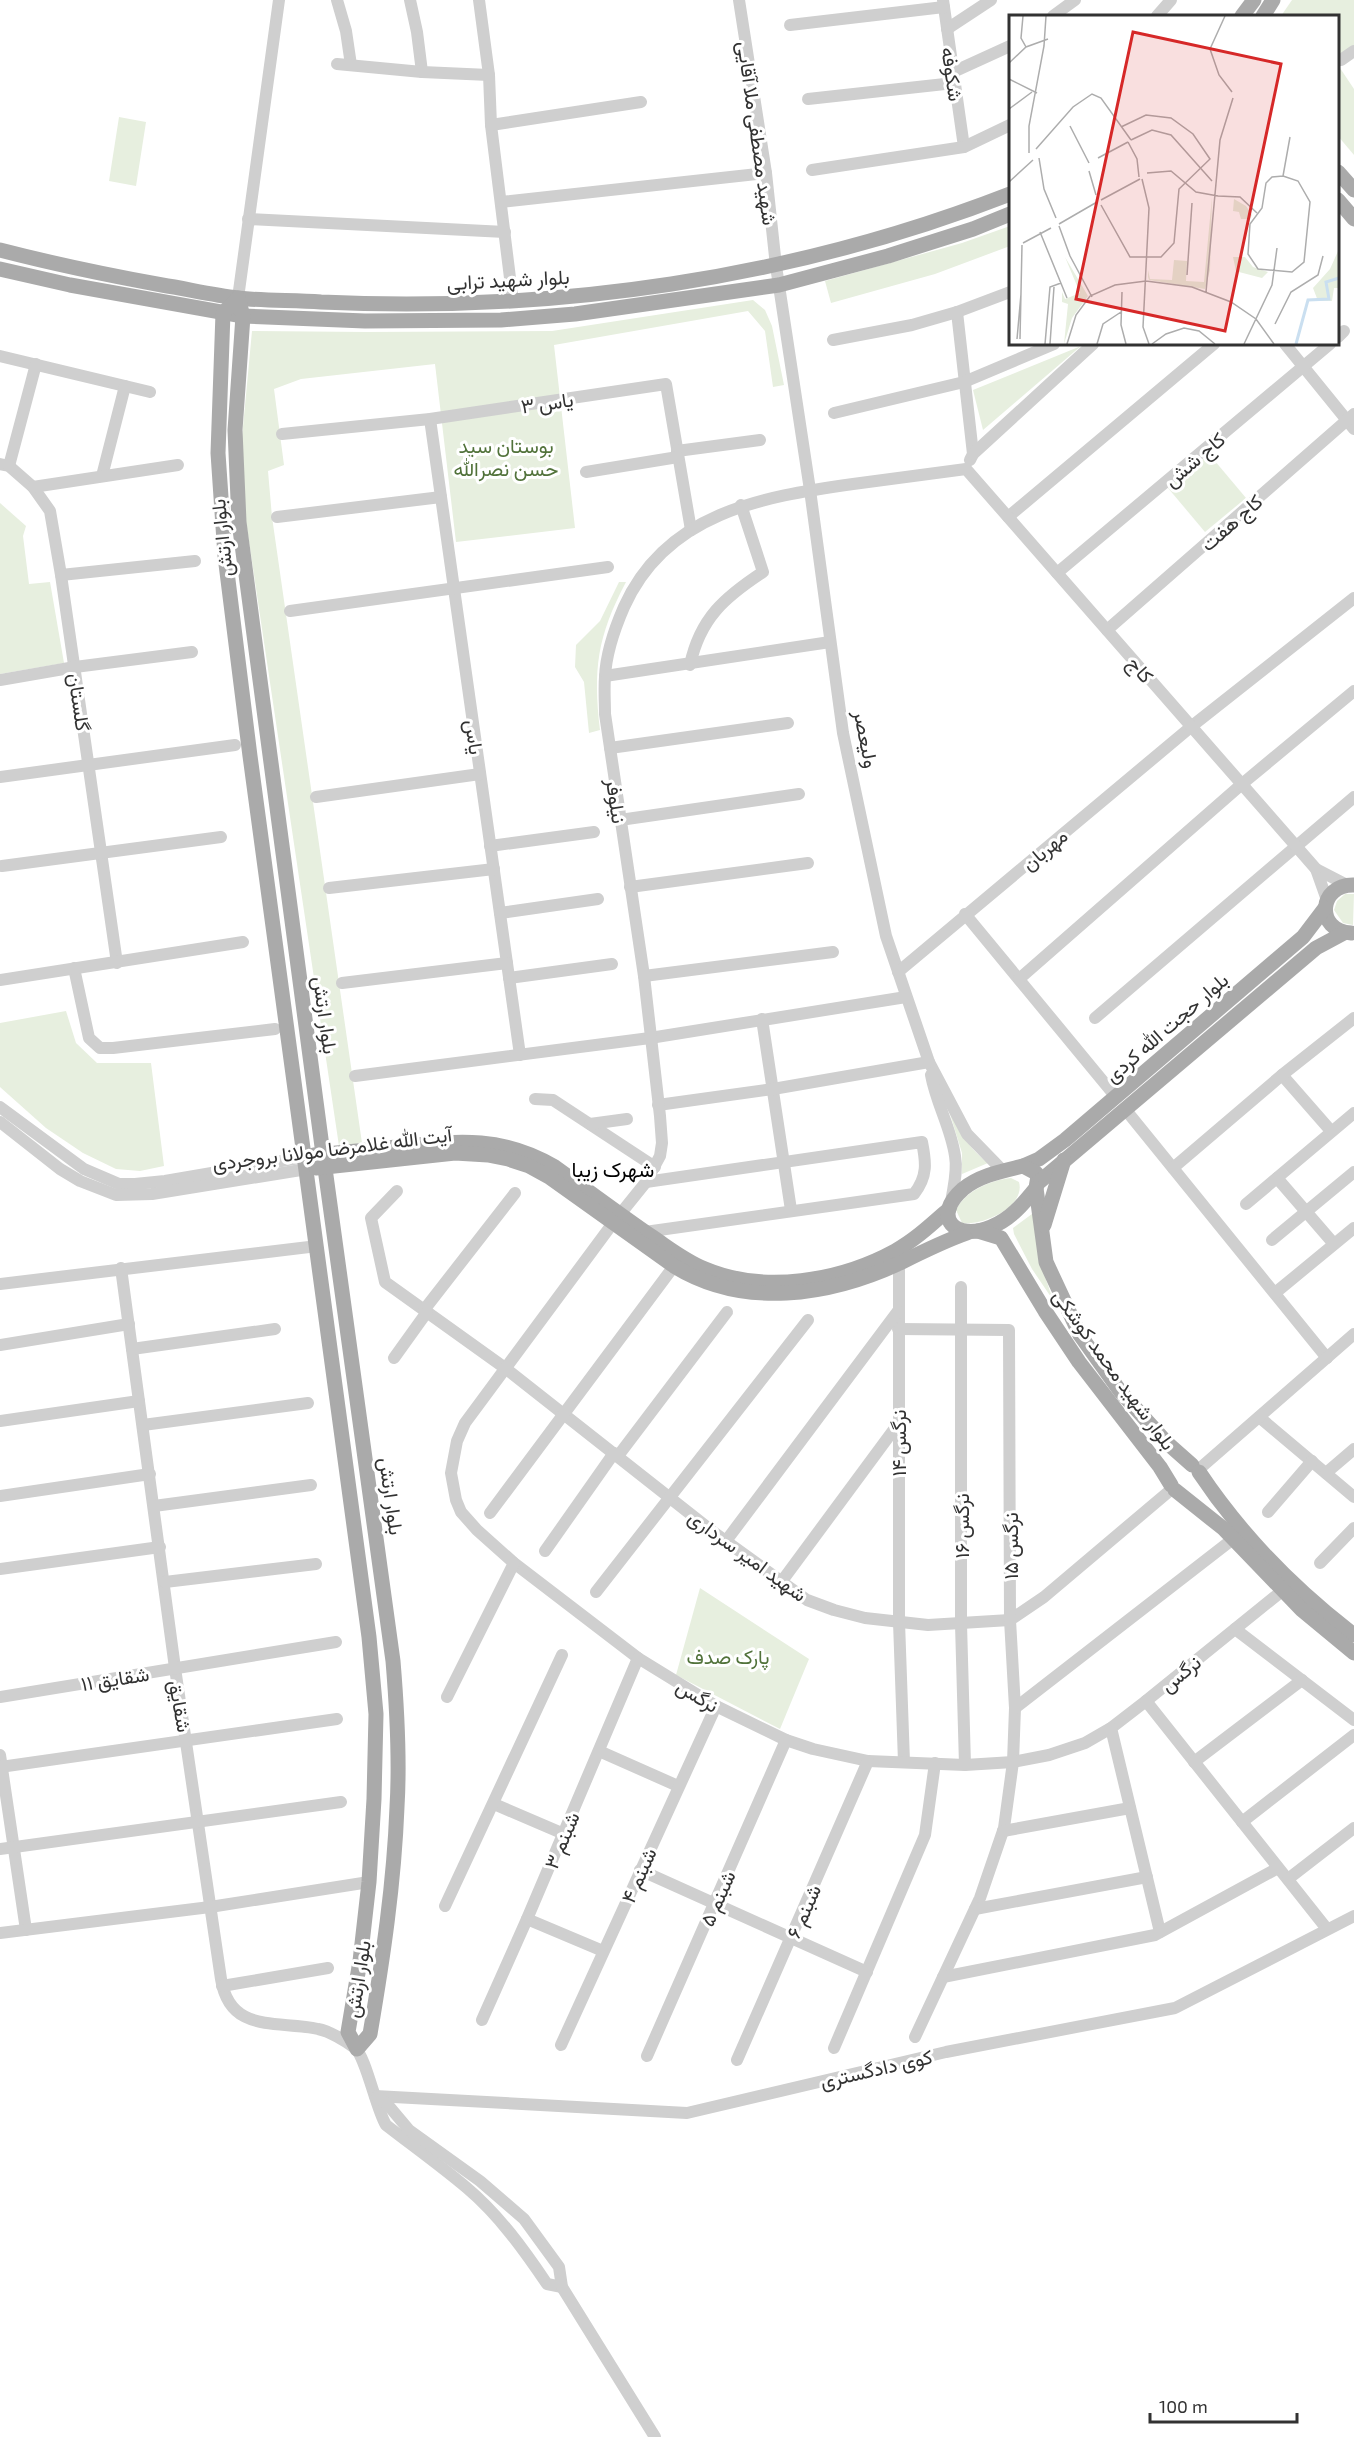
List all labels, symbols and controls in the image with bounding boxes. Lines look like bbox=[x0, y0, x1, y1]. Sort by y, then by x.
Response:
inset map bbox=[1009, 15, 1339, 345]
street label: شهید مصطفی ملا آقایی bbox=[731, 39, 783, 227]
street label: شکوفه bbox=[935, 45, 969, 103]
street label: بلوار شهید ترابی bbox=[446, 264, 570, 296]
street label: یاس ۳ bbox=[519, 386, 575, 419]
street label: کاج شش bbox=[1159, 426, 1231, 494]
park label: بوستان سید حسن نصرالله bbox=[454, 433, 558, 482]
street label: کاج هفت bbox=[1195, 488, 1269, 558]
street label: بلوار ارتش bbox=[205, 498, 239, 578]
street label: کاج bbox=[1121, 651, 1159, 689]
street label: گلستان bbox=[64, 671, 96, 733]
street label: ولیعصر bbox=[848, 707, 884, 770]
street label: یاس bbox=[460, 718, 489, 756]
street label: نیلوفر bbox=[600, 776, 632, 825]
street label: مهربان bbox=[1016, 823, 1073, 877]
street label: بلوار حجت الله کردی bbox=[1099, 967, 1234, 1089]
street label: بلوار ارتش bbox=[307, 975, 343, 1056]
street label: آیت الله غلامرضا مولانا بروجردی bbox=[211, 1121, 455, 1177]
district label: شهرک زیبا bbox=[572, 1156, 654, 1183]
street label: بلوار شهید محمد کوشکی bbox=[1047, 1284, 1181, 1455]
street label: نرگس ۱۴ bbox=[886, 1410, 912, 1476]
street label: بلوار ارتش bbox=[373, 1456, 409, 1537]
street label: نرگس ۱۶ bbox=[949, 1493, 975, 1559]
street label: شهید امیر سرداری bbox=[683, 1504, 812, 1608]
street label: نرگس ۱۵ bbox=[998, 1512, 1024, 1580]
park label: پارک صدف bbox=[686, 1644, 770, 1671]
street label: نرگس bbox=[1155, 1649, 1206, 1698]
street label: شقایق ۱۱ bbox=[79, 1661, 151, 1696]
street label: نرگس bbox=[671, 1673, 724, 1719]
street label: شقایق bbox=[164, 1678, 197, 1734]
street label: شبنم ۳ bbox=[538, 1808, 586, 1873]
street label: شبنم ۴ bbox=[615, 1844, 663, 1907]
street label: شبنم ۵ bbox=[694, 1866, 742, 1930]
street label: شبنم ۶ bbox=[781, 1880, 827, 1942]
street label: بلوار ارتش bbox=[339, 1939, 377, 2020]
street label: کوی دادگستری bbox=[817, 2043, 935, 2095]
scale bar bbox=[1150, 2386, 1297, 2424]
text: 100 m bbox=[1159, 2395, 1208, 2417]

